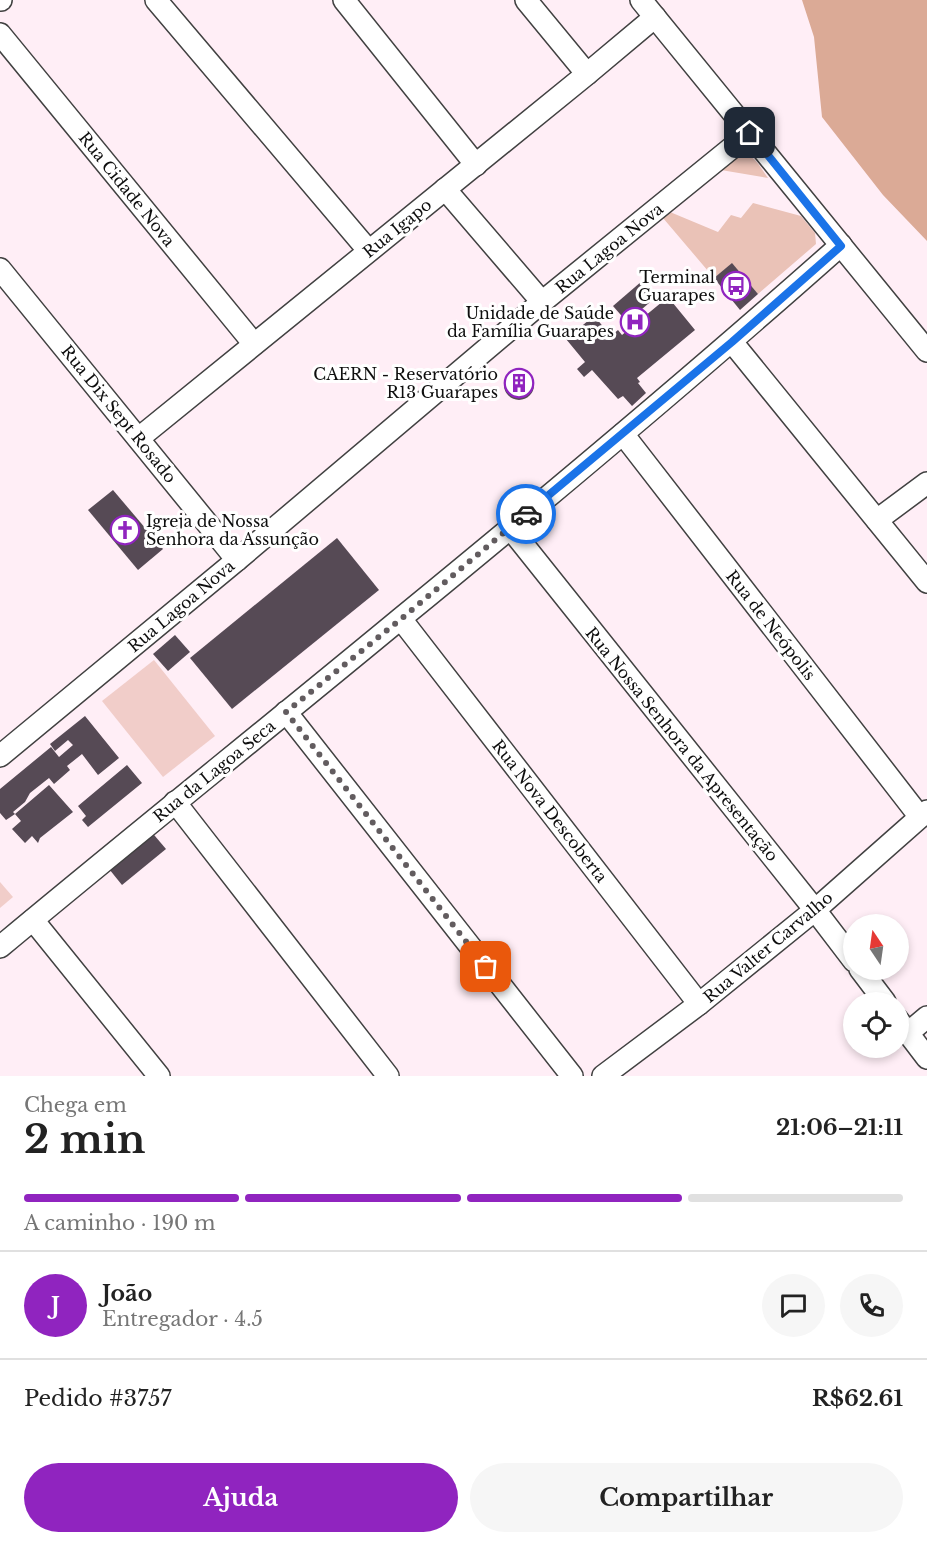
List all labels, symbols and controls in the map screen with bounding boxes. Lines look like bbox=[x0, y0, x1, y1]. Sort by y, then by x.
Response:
pin bbox=[724, 107, 775, 158]
icon: home bbox=[733, 116, 766, 149]
street label: Rua Cidade Nova bbox=[75, 128, 179, 250]
street label: Rua Igapo bbox=[359, 194, 435, 262]
street label: Rua Lagoa Nova bbox=[551, 198, 667, 298]
place label: Terminal Guarapes bbox=[638, 267, 715, 305]
bus stop icon: Terminal Guarapes bbox=[720, 270, 752, 302]
place label: Unidade de Saúde da Família Guarapes bbox=[447, 303, 614, 341]
hospital icon: Unidade de Saúde da Família Guarapes bbox=[619, 306, 651, 338]
street label: Rua Dix Sept Rosado bbox=[57, 341, 181, 487]
place label: CAERN - Reservatório R13 Guarapes bbox=[313, 364, 498, 402]
building icon: CAERN - Reservatório R13 Guarapes bbox=[503, 367, 535, 399]
courier bbox=[496, 484, 556, 544]
icon: car bbox=[510, 498, 543, 531]
place label: Igreja de Nossa Senhora da Assunção bbox=[146, 511, 319, 549]
church icon: Igreja de Nossa Senhora da Assunção bbox=[109, 514, 141, 546]
street label: Rua Lagoa Nova bbox=[124, 556, 238, 656]
street label: Rua de Neópolis bbox=[722, 566, 820, 684]
street label: Rua Nossa Senhora da Apresentação bbox=[581, 623, 783, 865]
street label: Rua da Lagoa Seca bbox=[149, 716, 279, 826]
street label: Rua Nova Descoberta bbox=[488, 736, 612, 886]
street label: Rua Valter Carvalho bbox=[699, 887, 837, 1007]
north arrow bbox=[843, 914, 909, 980]
map controls bbox=[843, 914, 909, 1058]
pin bbox=[460, 941, 511, 992]
icon: bag bbox=[469, 950, 502, 983]
button: locate bbox=[843, 992, 909, 1058]
text: Chega em bbox=[24, 1093, 127, 1117]
text: 21:06–21:11 bbox=[776, 1114, 903, 1141]
text: 2 min bbox=[24, 1115, 145, 1164]
text: A caminho · 190 m bbox=[24, 1211, 216, 1235]
button: chat bbox=[762, 1274, 825, 1337]
button: phone bbox=[840, 1274, 903, 1337]
text: João bbox=[102, 1280, 152, 1307]
text: J bbox=[51, 1292, 60, 1319]
text: Entregador · 4.5 bbox=[102, 1307, 263, 1331]
text: Pedido #3757 bbox=[24, 1385, 171, 1412]
text: R$62.61 bbox=[812, 1385, 903, 1412]
button: Ajuda bbox=[24, 1463, 458, 1532]
button: Compartilhar bbox=[470, 1463, 903, 1532]

